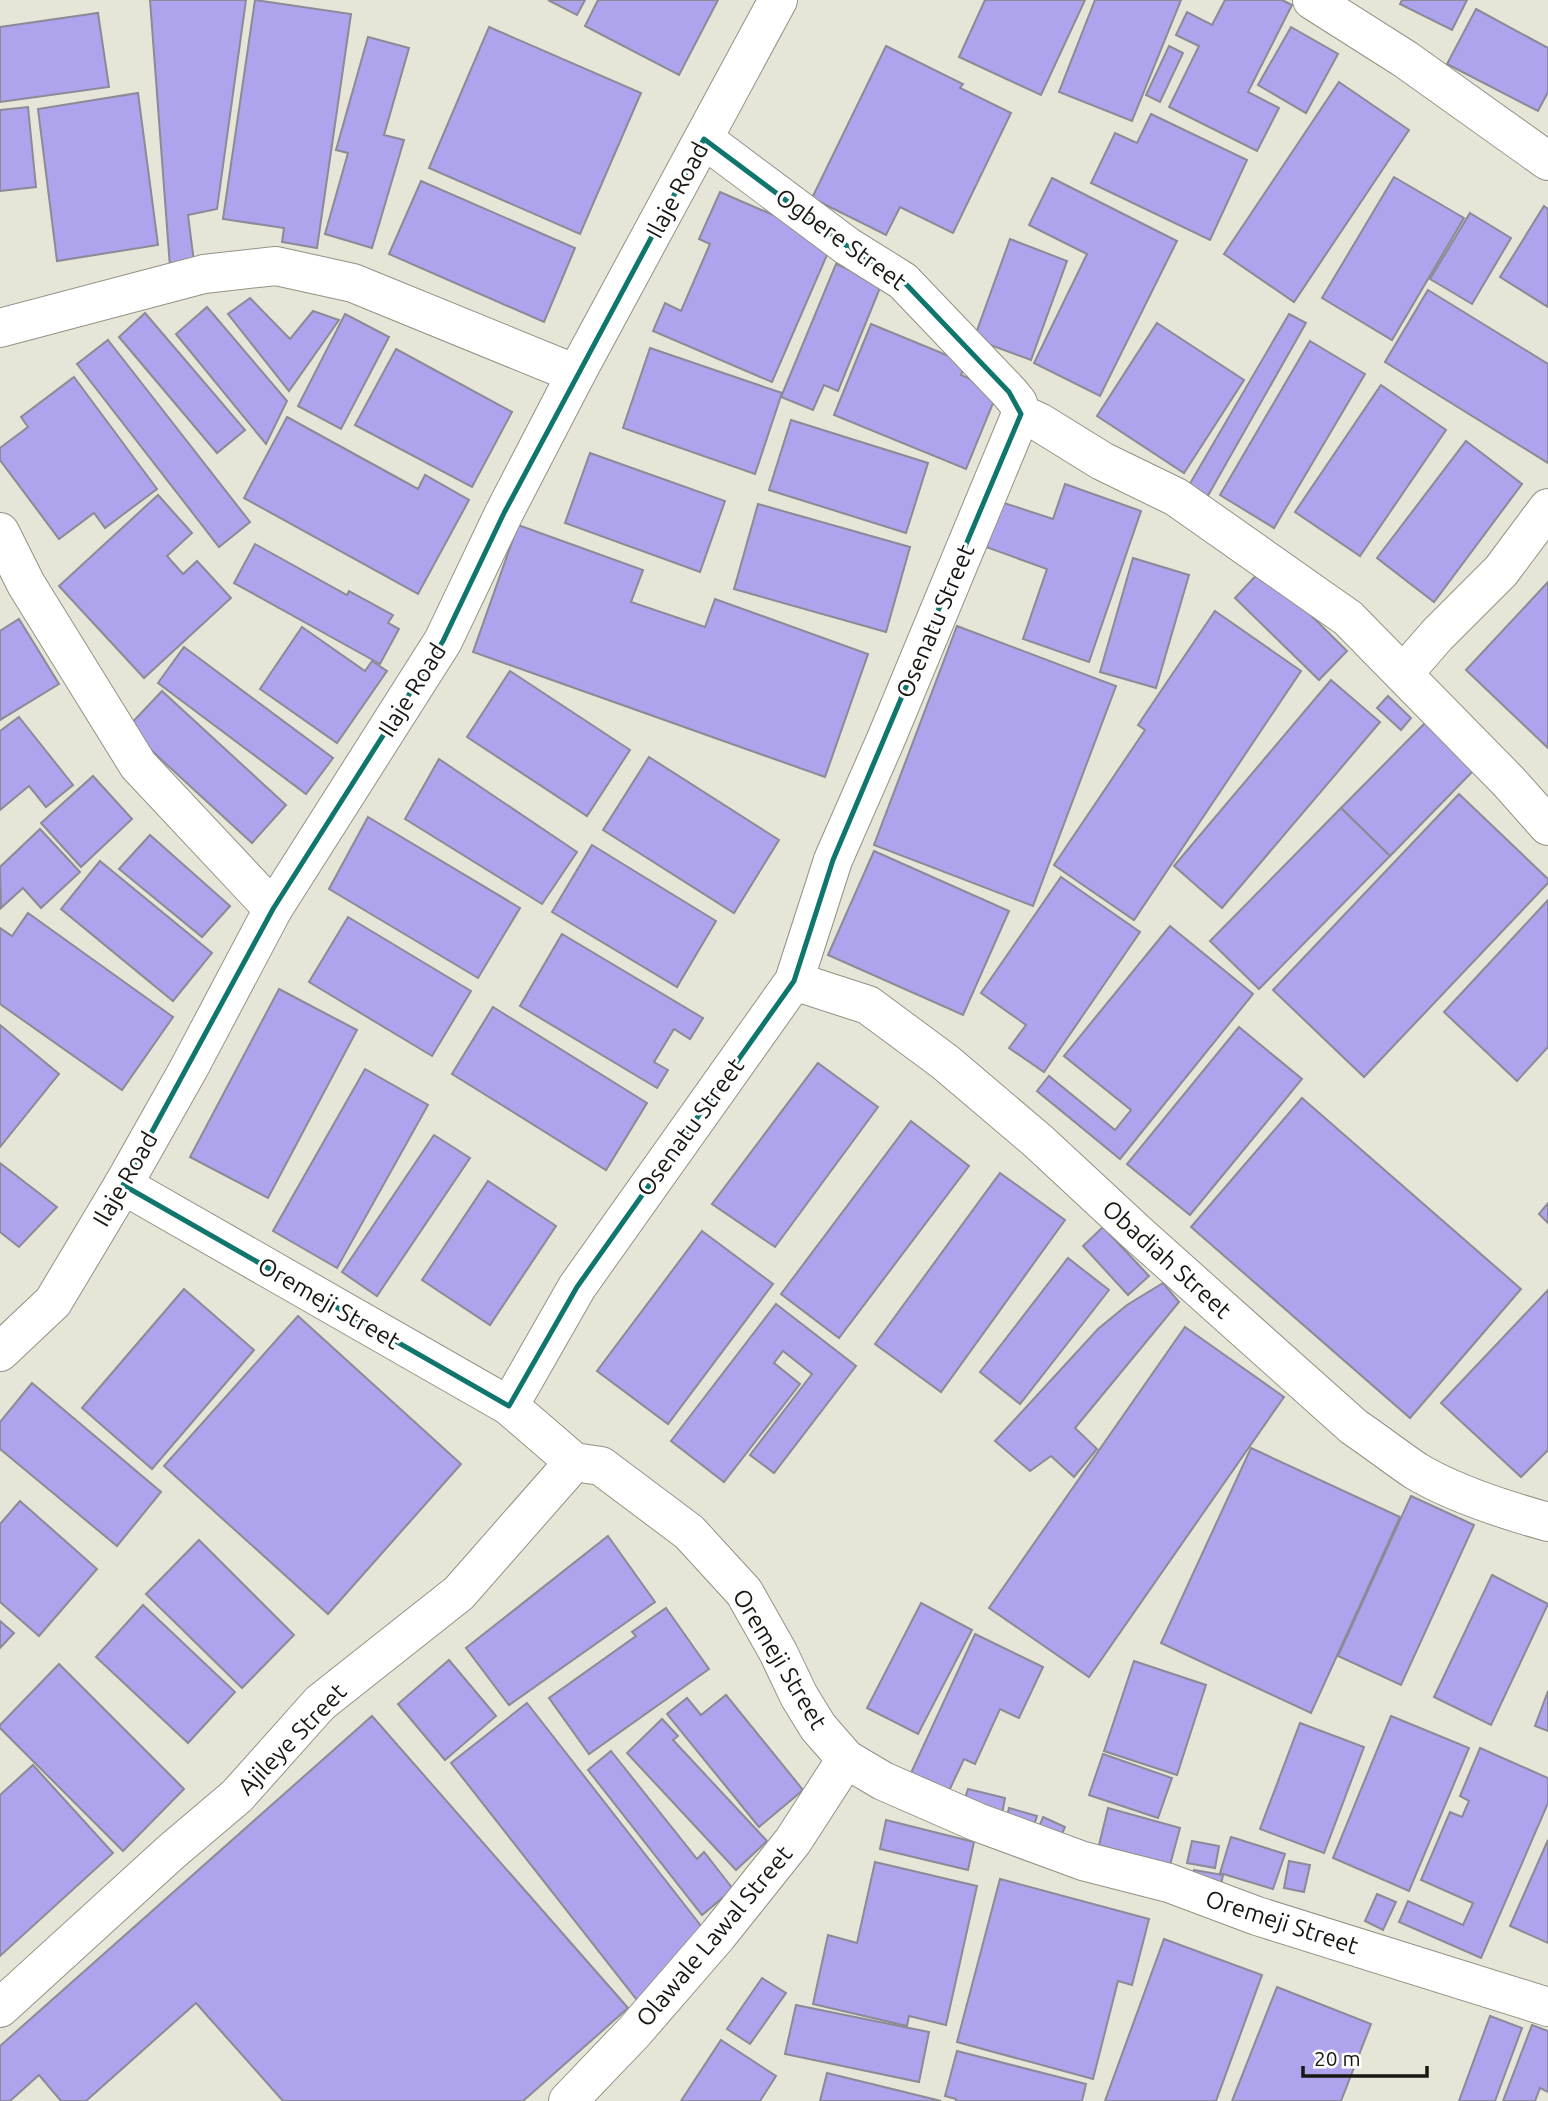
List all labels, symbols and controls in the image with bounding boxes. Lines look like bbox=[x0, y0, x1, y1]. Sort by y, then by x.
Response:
street label: Ilaje Road bbox=[640, 137, 714, 243]
street label: Ogbere Street bbox=[771, 183, 912, 296]
street label: Osenatu Street bbox=[891, 540, 980, 702]
street label: Ilaje Road bbox=[373, 638, 451, 742]
street label: Osenatu Street bbox=[631, 1052, 749, 1201]
street label: Ilaje Road bbox=[87, 1127, 163, 1231]
street label: Obadiah Street bbox=[1097, 1194, 1237, 1324]
street label: Oremeji Street bbox=[253, 1252, 405, 1355]
street label: Oremeji Street bbox=[727, 1584, 833, 1735]
street label: Ajileye Street bbox=[232, 1677, 352, 1800]
street label: Olawale Lawal Street bbox=[631, 1840, 798, 2032]
street label: Oremeji Street bbox=[1202, 1885, 1362, 1960]
scale bar bbox=[1303, 2035, 1427, 2078]
text: 20 m bbox=[1314, 2046, 1361, 2070]

